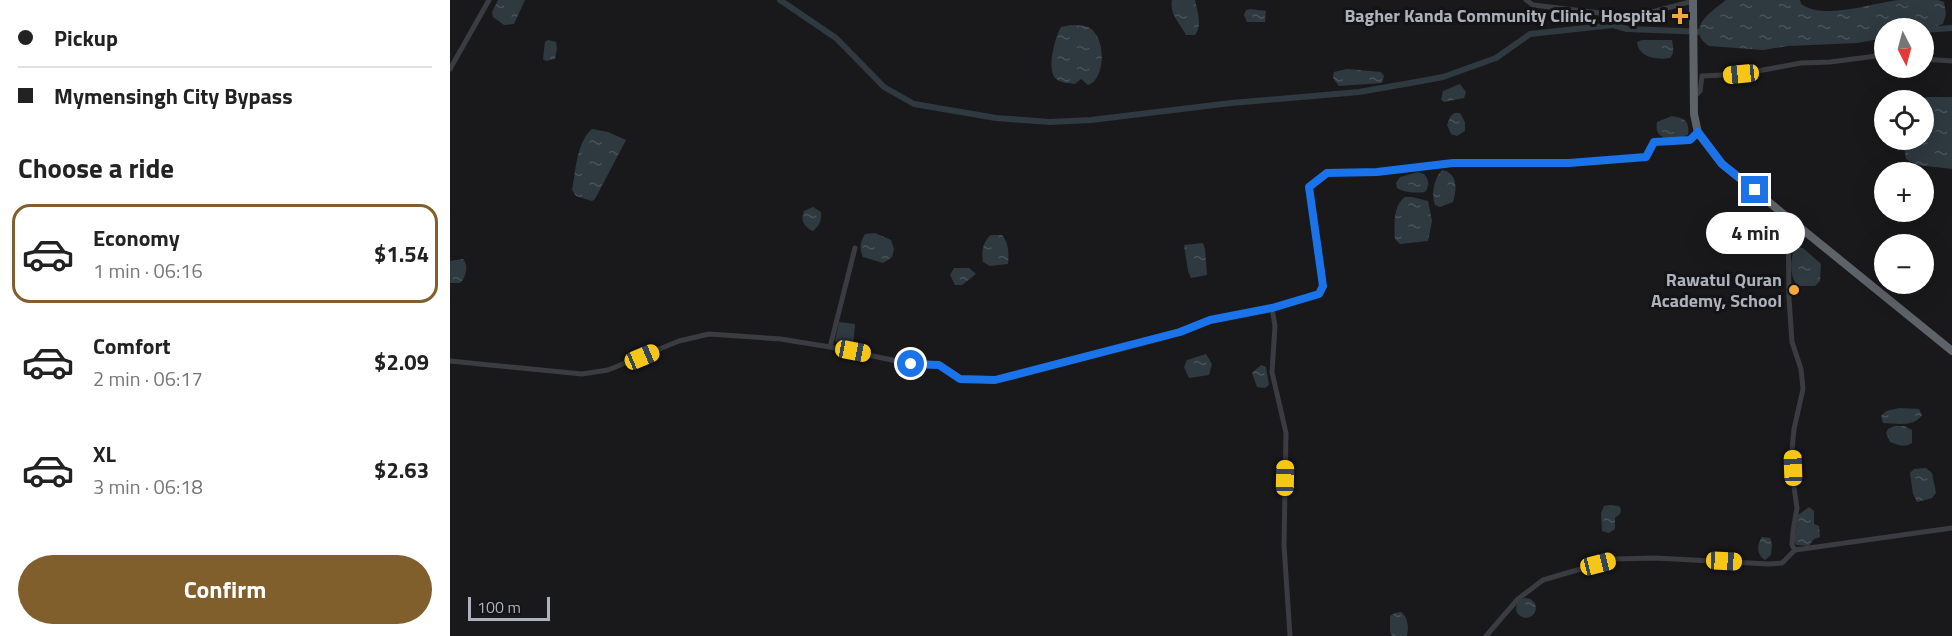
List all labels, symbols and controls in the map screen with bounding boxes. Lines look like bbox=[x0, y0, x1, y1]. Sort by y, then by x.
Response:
place label: Bagher Kanda Community Clinic, Hospital bbox=[1344, 2, 1666, 29]
marker: Bagher Kanda Community Clinic, Hospital bbox=[1671, 7, 1689, 25]
north arrow bbox=[1874, 18, 1934, 78]
map controls bbox=[1874, 18, 1934, 294]
text: Pickup bbox=[54, 21, 118, 55]
car bbox=[1722, 63, 1760, 85]
text: Mymensingh City Bypass bbox=[54, 79, 293, 113]
button: locate bbox=[1874, 90, 1934, 150]
text: Choose a ride bbox=[18, 147, 174, 188]
button: + bbox=[1874, 162, 1934, 222]
route end bbox=[1741, 176, 1768, 203]
callout: 4 min bbox=[1706, 211, 1804, 253]
text: 4 min bbox=[1731, 217, 1780, 248]
text: Economy bbox=[93, 221, 180, 255]
icon: car bbox=[21, 227, 75, 281]
button: − bbox=[1874, 234, 1934, 294]
text: $1.54 bbox=[374, 237, 429, 271]
text: 1 min · 06:16 bbox=[93, 255, 203, 286]
place label: Rawatul Quran Academy, School bbox=[1651, 266, 1782, 314]
marker: Rawatul Quran Academy, School bbox=[1787, 283, 1801, 297]
text: Comfort bbox=[93, 329, 171, 363]
icon: car bbox=[21, 335, 75, 389]
car bbox=[834, 339, 872, 363]
car bbox=[622, 342, 662, 372]
text: $2.09 bbox=[374, 345, 429, 379]
route start bbox=[897, 350, 924, 377]
text: 2 min · 06:17 bbox=[93, 363, 203, 394]
text: XL bbox=[93, 437, 116, 471]
icon: car bbox=[21, 443, 75, 497]
car bbox=[1783, 450, 1803, 486]
text: $2.63 bbox=[374, 453, 429, 487]
car bbox=[1276, 460, 1294, 496]
text: 3 min · 06:18 bbox=[93, 471, 203, 502]
car bbox=[1578, 551, 1618, 577]
car bbox=[1706, 551, 1742, 571]
button: Confirm bbox=[18, 555, 432, 624]
scale bar bbox=[468, 594, 550, 622]
text: 100 m bbox=[477, 595, 521, 619]

